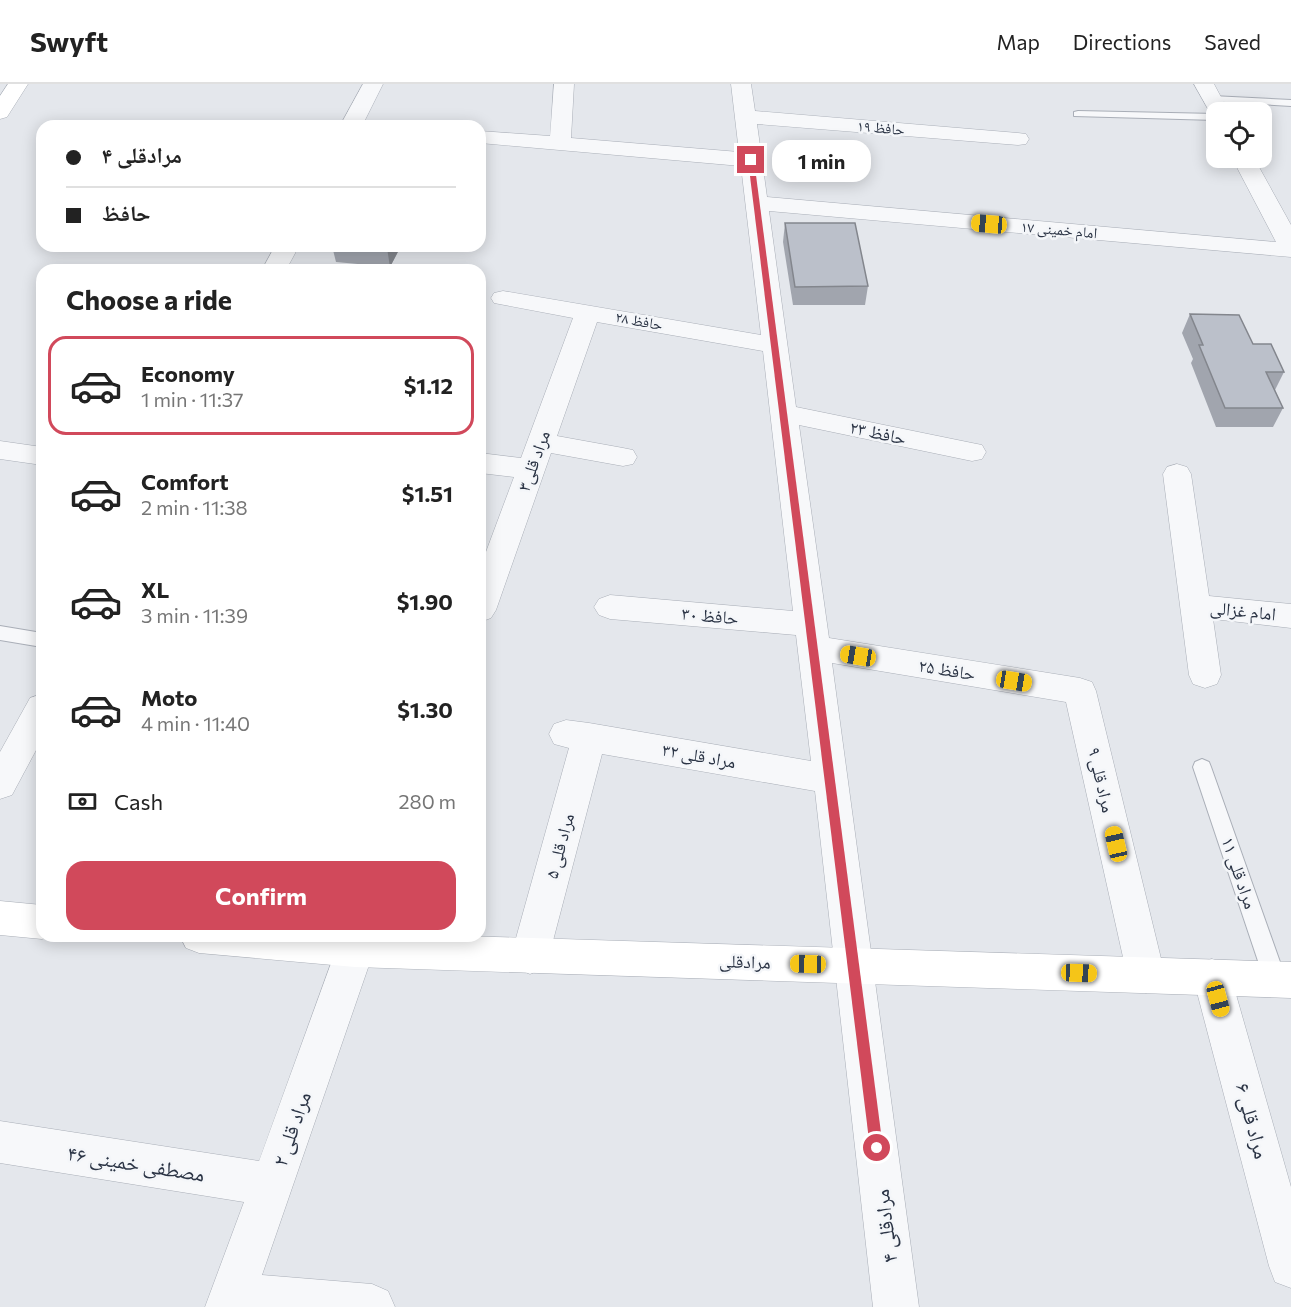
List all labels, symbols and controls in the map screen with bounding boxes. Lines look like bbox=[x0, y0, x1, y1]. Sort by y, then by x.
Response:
text: Swyft bbox=[30, 24, 108, 58]
text: Map bbox=[997, 29, 1040, 54]
text: Directions bbox=[1073, 29, 1171, 54]
text: Saved bbox=[1204, 29, 1261, 54]
map controls bbox=[1206, 102, 1272, 168]
button: locate bbox=[1206, 102, 1272, 168]
street label: حافظ ۱۹ bbox=[857, 116, 906, 138]
callout: 1 min bbox=[772, 139, 871, 181]
text: مرادقلی ۴ bbox=[102, 141, 182, 168]
route end bbox=[737, 146, 764, 173]
text: 1 min bbox=[798, 149, 845, 173]
text: حافظ bbox=[102, 199, 151, 226]
car bbox=[970, 213, 1008, 235]
street label: امام خمینی ۱۷ bbox=[1020, 217, 1098, 243]
text: Choose a ride bbox=[66, 283, 232, 316]
street label: حافظ ۲۸ bbox=[614, 307, 665, 333]
icon: car bbox=[69, 359, 123, 413]
text: Economy bbox=[141, 360, 235, 387]
text: $1.12 bbox=[404, 372, 453, 399]
text: 1 min · 11:37 bbox=[141, 387, 244, 411]
street label: حافظ ۲۳ bbox=[848, 415, 908, 449]
street label: مراد قلی۳ bbox=[512, 427, 555, 494]
icon: car bbox=[69, 467, 123, 521]
text: Comfort bbox=[141, 468, 229, 495]
text: $1.51 bbox=[402, 480, 453, 507]
text: 2 min · 11:38 bbox=[141, 495, 248, 519]
icon: car bbox=[69, 575, 123, 629]
text: XL bbox=[141, 576, 169, 603]
text: $1.90 bbox=[397, 588, 453, 615]
street label: امام غزالی bbox=[1209, 596, 1277, 626]
street label: حافظ ۳۰ bbox=[681, 602, 740, 628]
text: 3 min · 11:39 bbox=[141, 603, 248, 627]
car bbox=[839, 644, 877, 668]
street label: حافظ ۲۵ bbox=[917, 654, 977, 684]
car bbox=[995, 669, 1033, 693]
icon: car bbox=[69, 683, 123, 737]
text: Moto bbox=[141, 684, 197, 711]
text: $1.30 bbox=[397, 696, 453, 723]
text: 4 min · 11:40 bbox=[141, 711, 250, 735]
street label: مراد قلی ۳۲ bbox=[660, 738, 738, 773]
street label: مراد قلی ۹ bbox=[1083, 745, 1120, 815]
icon: cash bbox=[66, 785, 99, 818]
text: Cash bbox=[114, 788, 163, 815]
text: 280 m bbox=[398, 789, 456, 813]
street label: مراد قلی ۵ bbox=[540, 811, 579, 881]
car bbox=[1103, 824, 1129, 864]
street label: مراد قلی ۱۱ bbox=[1216, 834, 1262, 912]
button: Confirm bbox=[66, 861, 456, 930]
street label: مرادقلی bbox=[719, 949, 771, 974]
car bbox=[790, 955, 826, 973]
car bbox=[1061, 963, 1097, 983]
car bbox=[1205, 979, 1231, 1019]
street label: مراد قلی ۶ bbox=[1229, 1080, 1276, 1162]
street label: مراد قلی ۲ bbox=[266, 1088, 317, 1170]
route start bbox=[863, 1134, 890, 1161]
street label: مصطفی خمینی ۴۶ bbox=[65, 1139, 207, 1188]
street label: مرادقلی ۴ bbox=[868, 1188, 903, 1264]

